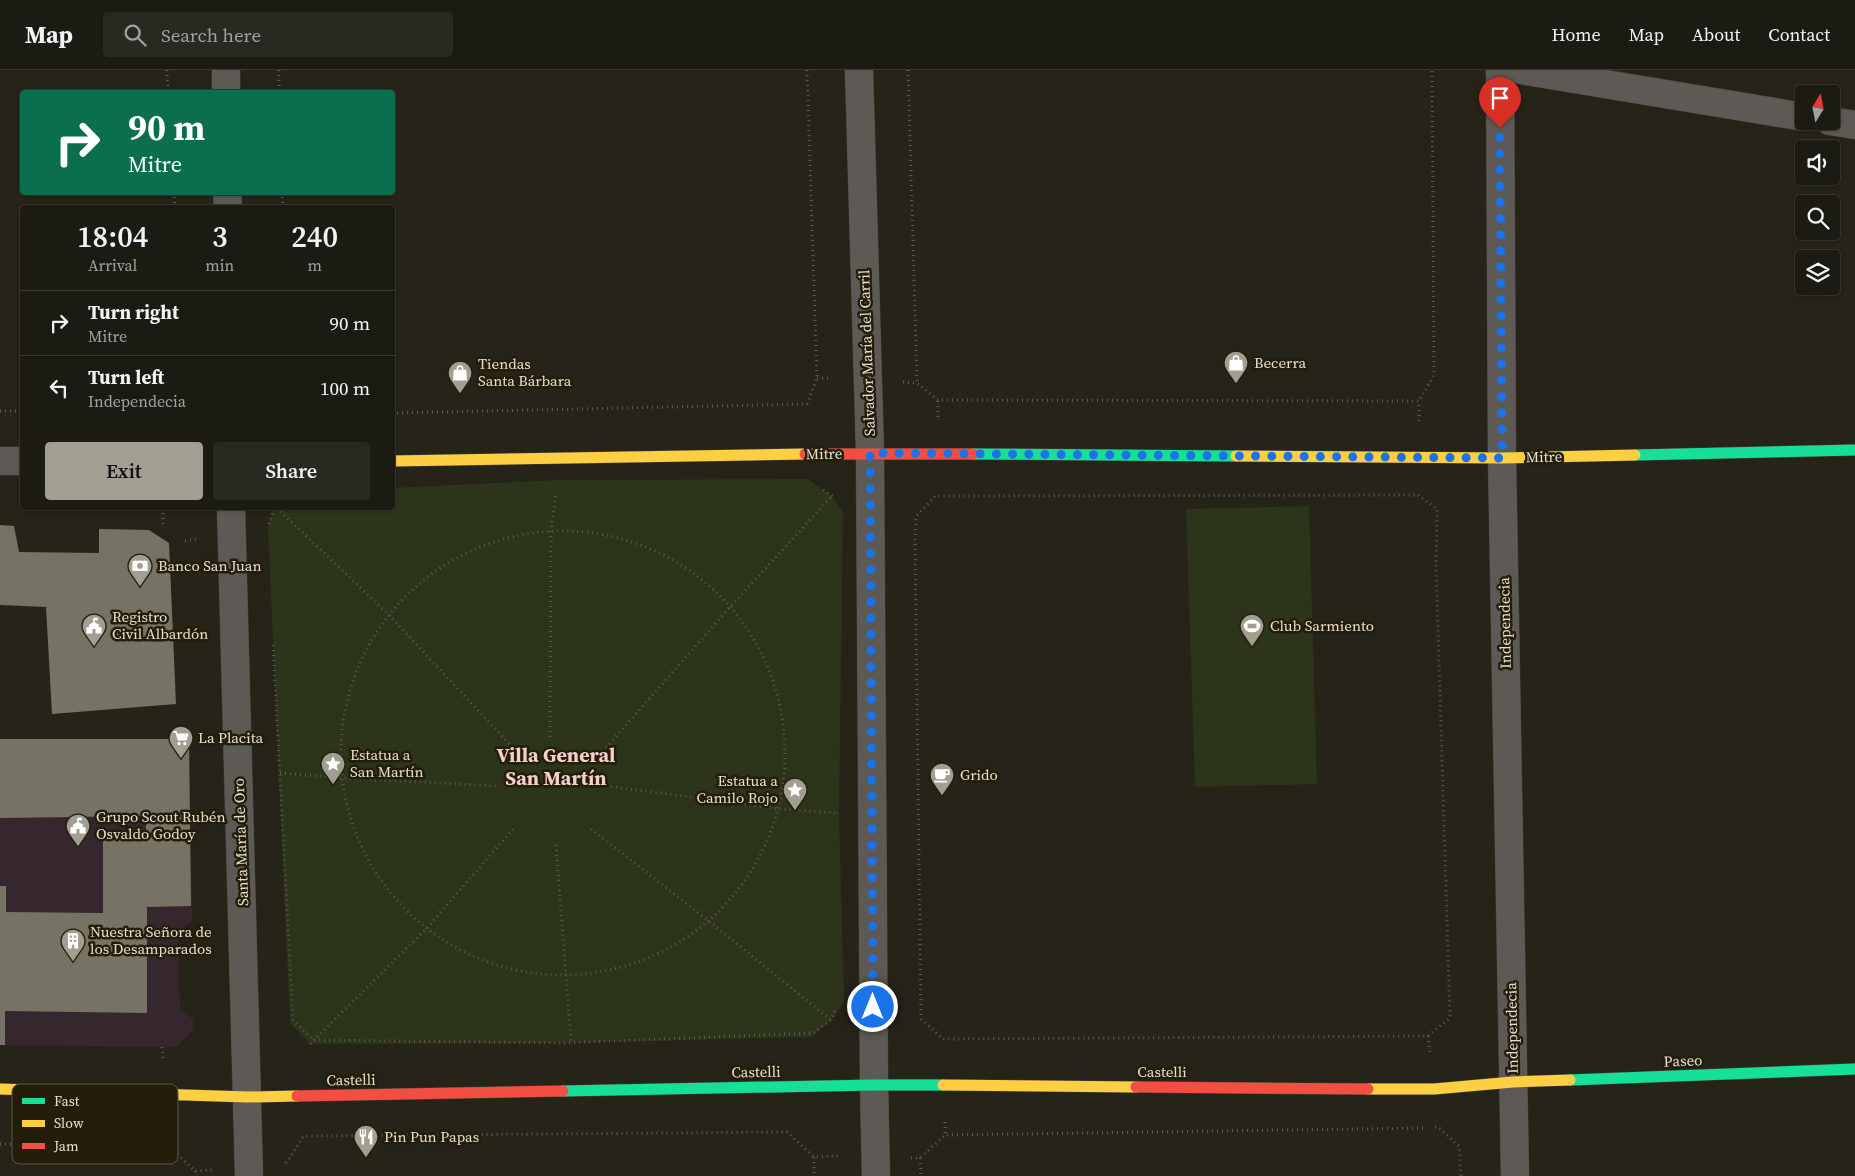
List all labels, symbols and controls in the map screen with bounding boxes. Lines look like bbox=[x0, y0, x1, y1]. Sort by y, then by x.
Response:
search box bbox=[103, 12, 453, 57]
text: Map bbox=[25, 18, 73, 51]
icon: search bbox=[121, 21, 149, 49]
text: Search here bbox=[161, 22, 261, 48]
text: Home bbox=[1552, 22, 1601, 47]
text: Map bbox=[1629, 22, 1664, 47]
text: About bbox=[1692, 22, 1740, 47]
text: Contact bbox=[1768, 22, 1830, 47]
pin bbox=[1479, 77, 1521, 128]
icon: arrive bbox=[1486, 84, 1514, 112]
north arrow bbox=[1795, 85, 1840, 130]
map controls bbox=[1795, 85, 1840, 295]
text: 90 m bbox=[128, 104, 205, 152]
icon: right bbox=[45, 110, 110, 175]
button: sound bbox=[1795, 140, 1840, 185]
text: Mitre bbox=[128, 149, 182, 179]
button: search bbox=[1795, 195, 1840, 240]
text: 18:04 bbox=[77, 216, 148, 257]
text: 3 bbox=[212, 216, 228, 257]
text: 240 bbox=[291, 216, 338, 257]
button: layers bbox=[1795, 250, 1840, 295]
text: Arrival bbox=[88, 254, 137, 276]
text: min bbox=[205, 254, 234, 276]
text: m bbox=[307, 254, 322, 276]
street label: Salvador María del Carril bbox=[853, 269, 880, 437]
text: Turn right bbox=[88, 299, 179, 325]
icon: right bbox=[45, 309, 73, 337]
text: 90 m bbox=[329, 310, 370, 336]
text: Mitre bbox=[88, 325, 127, 347]
shop icon: Becerra bbox=[1223, 350, 1249, 384]
place label: Becerra bbox=[1254, 352, 1307, 373]
place label: Tiendas Santa Bárbara bbox=[478, 353, 572, 391]
shop icon: Tiendas Santa Bárbara bbox=[447, 360, 473, 394]
text: Turn left bbox=[88, 364, 164, 390]
icon: left bbox=[45, 374, 73, 402]
text: 100 m bbox=[320, 375, 370, 401]
text: Independecia bbox=[88, 390, 186, 412]
button: Exit bbox=[45, 442, 203, 500]
button: Share bbox=[213, 442, 370, 500]
street label: Mitre bbox=[805, 443, 843, 464]
street label: Mitre bbox=[1525, 446, 1563, 467]
bank icon: Banco San Juan bbox=[127, 553, 153, 587]
place label: Banco San Juan bbox=[158, 555, 262, 576]
street label: Independecia bbox=[1493, 577, 1516, 669]
place label: Registro Civil Albardón bbox=[112, 606, 208, 644]
public building icon: Registro Civil Albardón bbox=[81, 613, 107, 647]
sports icon: Club Sarmiento bbox=[1239, 613, 1265, 647]
place label: Club Sarmiento bbox=[1270, 615, 1374, 636]
supermarket icon: La Placita bbox=[168, 725, 194, 759]
place label: La Placita bbox=[198, 727, 264, 748]
district label: Villa General San Martín bbox=[497, 741, 615, 792]
place label: Estatua a San Martín bbox=[350, 744, 424, 782]
place icon: Estatua a San Martín bbox=[320, 751, 346, 785]
cafe icon: Grido bbox=[929, 762, 955, 796]
place label: Grido bbox=[960, 764, 998, 785]
place label: Estatua a Camilo Rojo bbox=[697, 770, 778, 808]
place icon: Estatua a Camilo Rojo bbox=[782, 777, 808, 811]
street label: Santa María de Oro bbox=[228, 778, 253, 906]
place label: Grupo Scout Rubén Osvaldo Godoy bbox=[96, 806, 226, 844]
public building icon: Grupo Scout Rubén Osvaldo Godoy bbox=[65, 813, 91, 847]
place label: Nuestra Señora de los Desamparados bbox=[90, 921, 212, 959]
building icon: Nuestra Señora de los Desamparados bbox=[60, 928, 86, 962]
position arrow bbox=[846, 980, 898, 1032]
street label: Independecia bbox=[1500, 982, 1523, 1074]
street label: Paseo bbox=[1663, 1049, 1703, 1072]
street label: Castelli bbox=[731, 1061, 781, 1082]
street label: Castelli bbox=[1137, 1061, 1187, 1082]
street label: Castelli bbox=[326, 1069, 376, 1090]
legend bbox=[12, 1084, 178, 1164]
text: Fast bbox=[54, 1091, 80, 1111]
text: Slow bbox=[54, 1113, 84, 1133]
restaurant icon: Pin Pun Papas bbox=[353, 1124, 379, 1158]
place label: Pin Pun Papas bbox=[384, 1126, 479, 1147]
text: Jam bbox=[53, 1136, 79, 1156]

